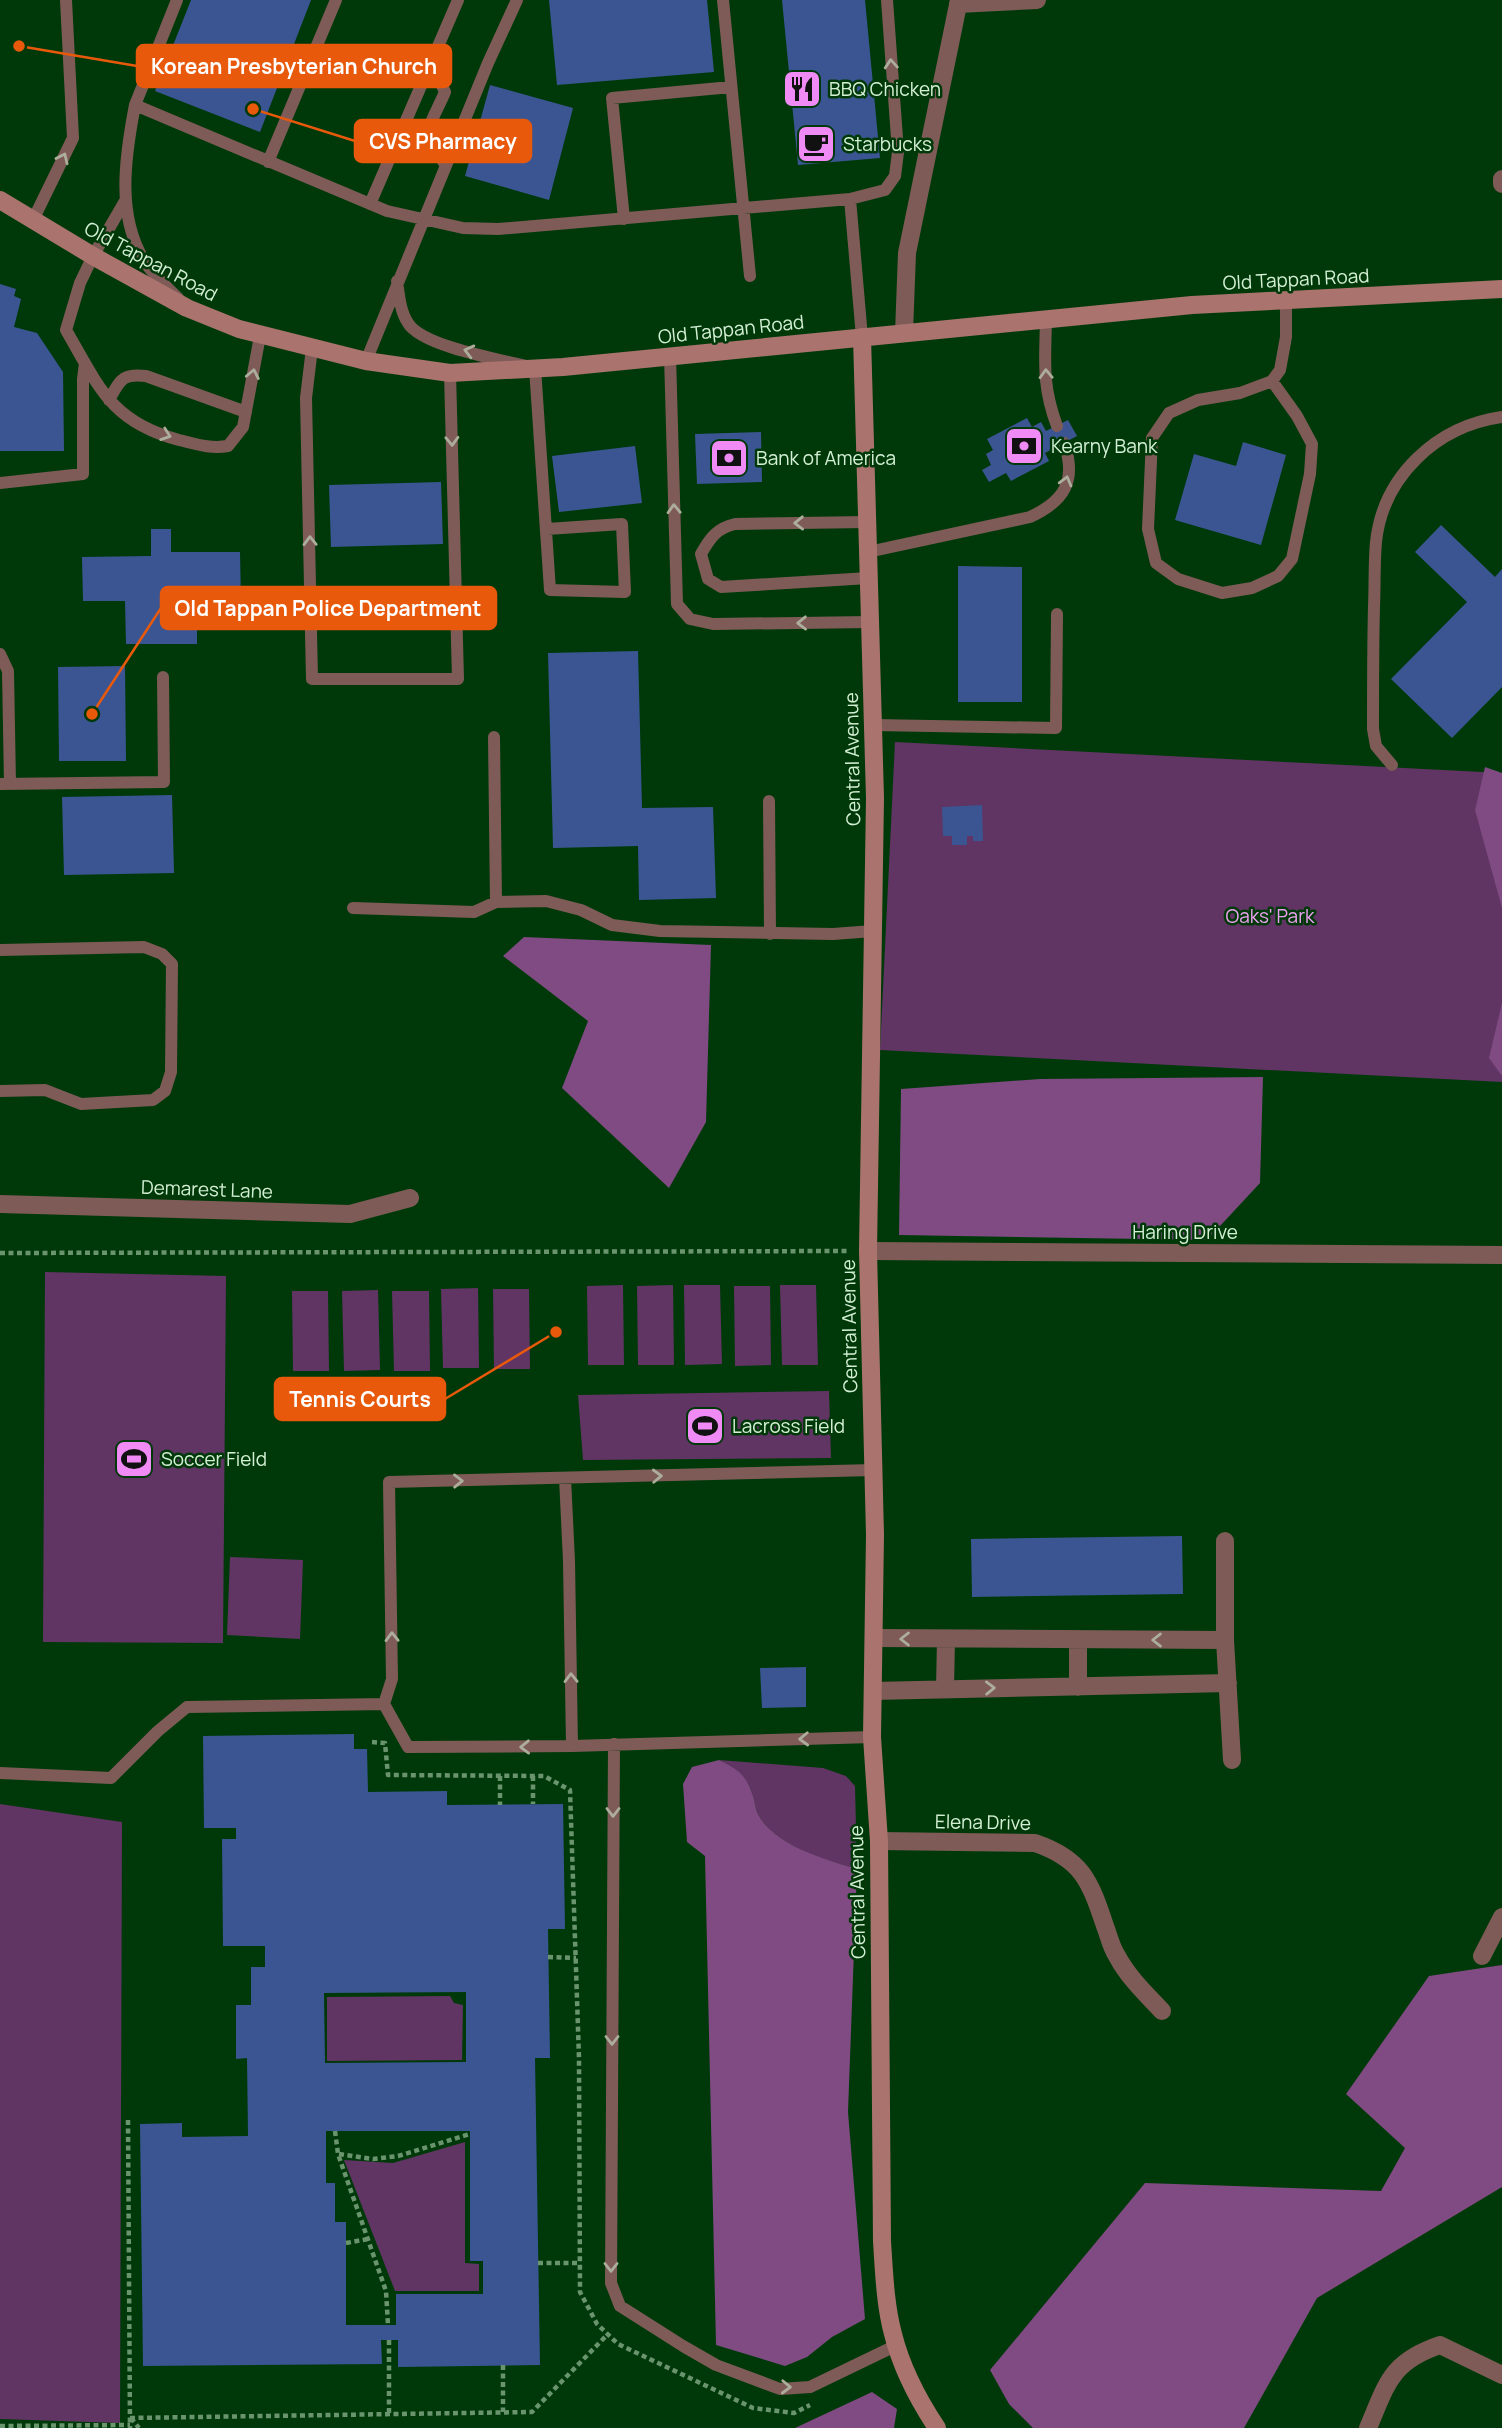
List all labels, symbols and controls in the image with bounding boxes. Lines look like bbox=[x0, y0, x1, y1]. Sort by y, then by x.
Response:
callout: Korean Presbyterian Church bbox=[137, 45, 451, 87]
text: Korean Presbyterian Church bbox=[151, 52, 437, 80]
one-way arrow bbox=[884, 58, 899, 69]
restaurant icon: BBQ Chicken bbox=[781, 68, 823, 110]
place label: BBQ Chicken bbox=[829, 76, 941, 102]
callout: CVS Pharmacy bbox=[355, 120, 531, 162]
cafe icon: Starbucks bbox=[795, 123, 837, 165]
text: CVS Pharmacy bbox=[369, 127, 517, 155]
place label: Starbucks bbox=[843, 131, 932, 157]
one-way arrow bbox=[55, 153, 69, 165]
street label: Old Tappan Road bbox=[80, 215, 222, 307]
street label: Old Tappan Road bbox=[1222, 262, 1370, 296]
street label: Old Tappan Road bbox=[657, 308, 805, 350]
one-way arrow bbox=[463, 345, 475, 360]
one-way arrow bbox=[244, 368, 259, 380]
one-way arrow bbox=[1038, 368, 1053, 379]
bank icon: Kearny Bank bbox=[1003, 425, 1045, 467]
one-way arrow bbox=[159, 427, 171, 441]
place label: Kearny Bank bbox=[1051, 433, 1158, 459]
one-way arrow bbox=[444, 436, 459, 447]
bank icon: Bank of America bbox=[708, 437, 750, 479]
place label: Bank of America bbox=[756, 445, 896, 471]
one-way arrow bbox=[1058, 475, 1072, 487]
one-way arrow bbox=[666, 503, 682, 514]
one-way arrow bbox=[793, 516, 804, 531]
one-way arrow bbox=[302, 536, 318, 546]
callout: Old Tappan Police Department bbox=[161, 587, 496, 629]
text: Old Tappan Police Department bbox=[175, 594, 481, 622]
one-way arrow bbox=[796, 615, 807, 631]
street label: Central Avenue bbox=[838, 692, 866, 826]
park label: Oaks' Park bbox=[1226, 903, 1315, 929]
street label: Demarest Lane bbox=[141, 1174, 273, 1204]
street label: Haring Drive bbox=[1132, 1219, 1238, 1245]
street label: Central Avenue bbox=[835, 1259, 863, 1393]
callout: Tennis Courts bbox=[275, 1378, 445, 1420]
text: Tennis Courts bbox=[289, 1385, 431, 1413]
sports icon: Lacross Field bbox=[684, 1405, 726, 1447]
place label: Lacross Field bbox=[732, 1413, 845, 1439]
sports icon: Soccer Field bbox=[113, 1438, 155, 1480]
place label: Soccer Field bbox=[161, 1446, 267, 1472]
one-way arrow bbox=[651, 1468, 662, 1483]
one-way arrow bbox=[453, 1473, 463, 1489]
one-way arrow bbox=[899, 1631, 910, 1647]
one-way arrow bbox=[384, 1632, 399, 1643]
one-way arrow bbox=[1151, 1632, 1162, 1648]
one-way arrow bbox=[563, 1672, 579, 1683]
one-way arrow bbox=[985, 1681, 996, 1696]
one-way arrow bbox=[799, 1732, 810, 1747]
one-way arrow bbox=[519, 1739, 529, 1755]
one-way arrow bbox=[605, 1808, 621, 1818]
street label: Elena Drive bbox=[935, 1808, 1031, 1836]
street label: Central Avenue bbox=[843, 1825, 871, 1959]
one-way arrow bbox=[604, 2035, 620, 2046]
one-way arrow bbox=[603, 2263, 619, 2273]
one-way arrow bbox=[781, 2380, 792, 2395]

